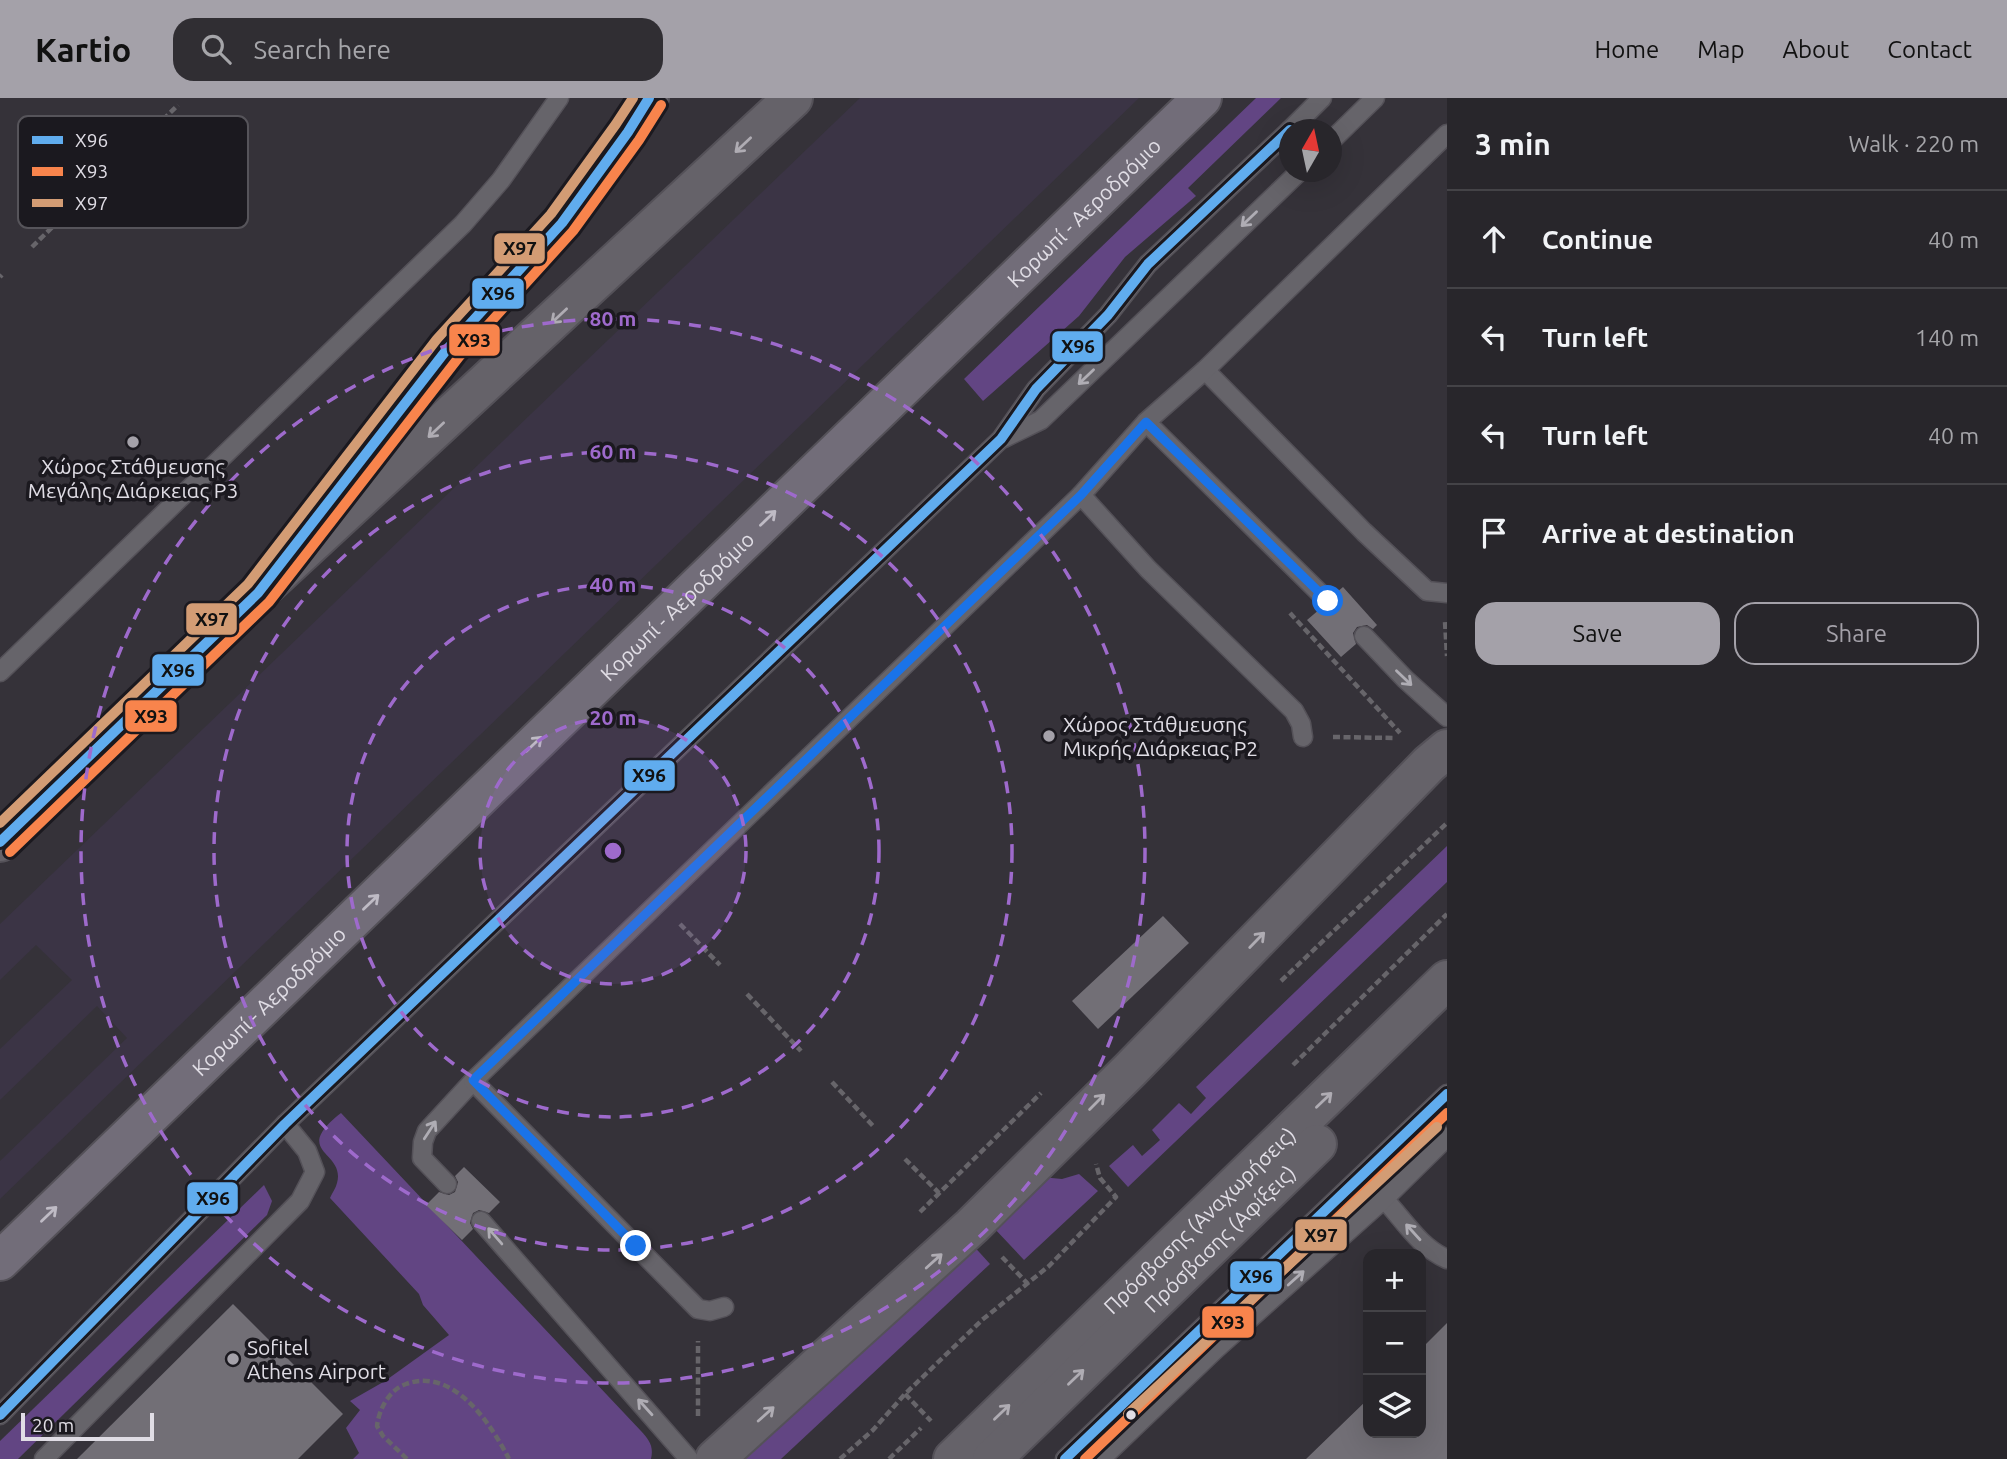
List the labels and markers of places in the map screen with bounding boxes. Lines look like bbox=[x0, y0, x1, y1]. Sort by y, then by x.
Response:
marker: Χώρος Στάθμευσης Μεγάλης Διάρκειας P3 bbox=[125, 434, 141, 450]
place label: Χώρος Στάθμευσης Μεγάλης Διάρκειας P3 bbox=[28, 454, 238, 502]
place label: Χώρος Στάθμευσης Μικρής Διάρκειας P2 bbox=[1063, 712, 1258, 760]
marker: Χώρος Στάθμευσης Μικρής Διάρκειας P2 bbox=[1041, 728, 1057, 744]
centre of rings bbox=[601, 839, 625, 863]
place label: Sofitel Athens Airport bbox=[247, 1335, 386, 1383]
marker: Sofitel Athens Airport bbox=[225, 1351, 241, 1367]
unlabelled marker bbox=[1124, 1408, 1138, 1422]

